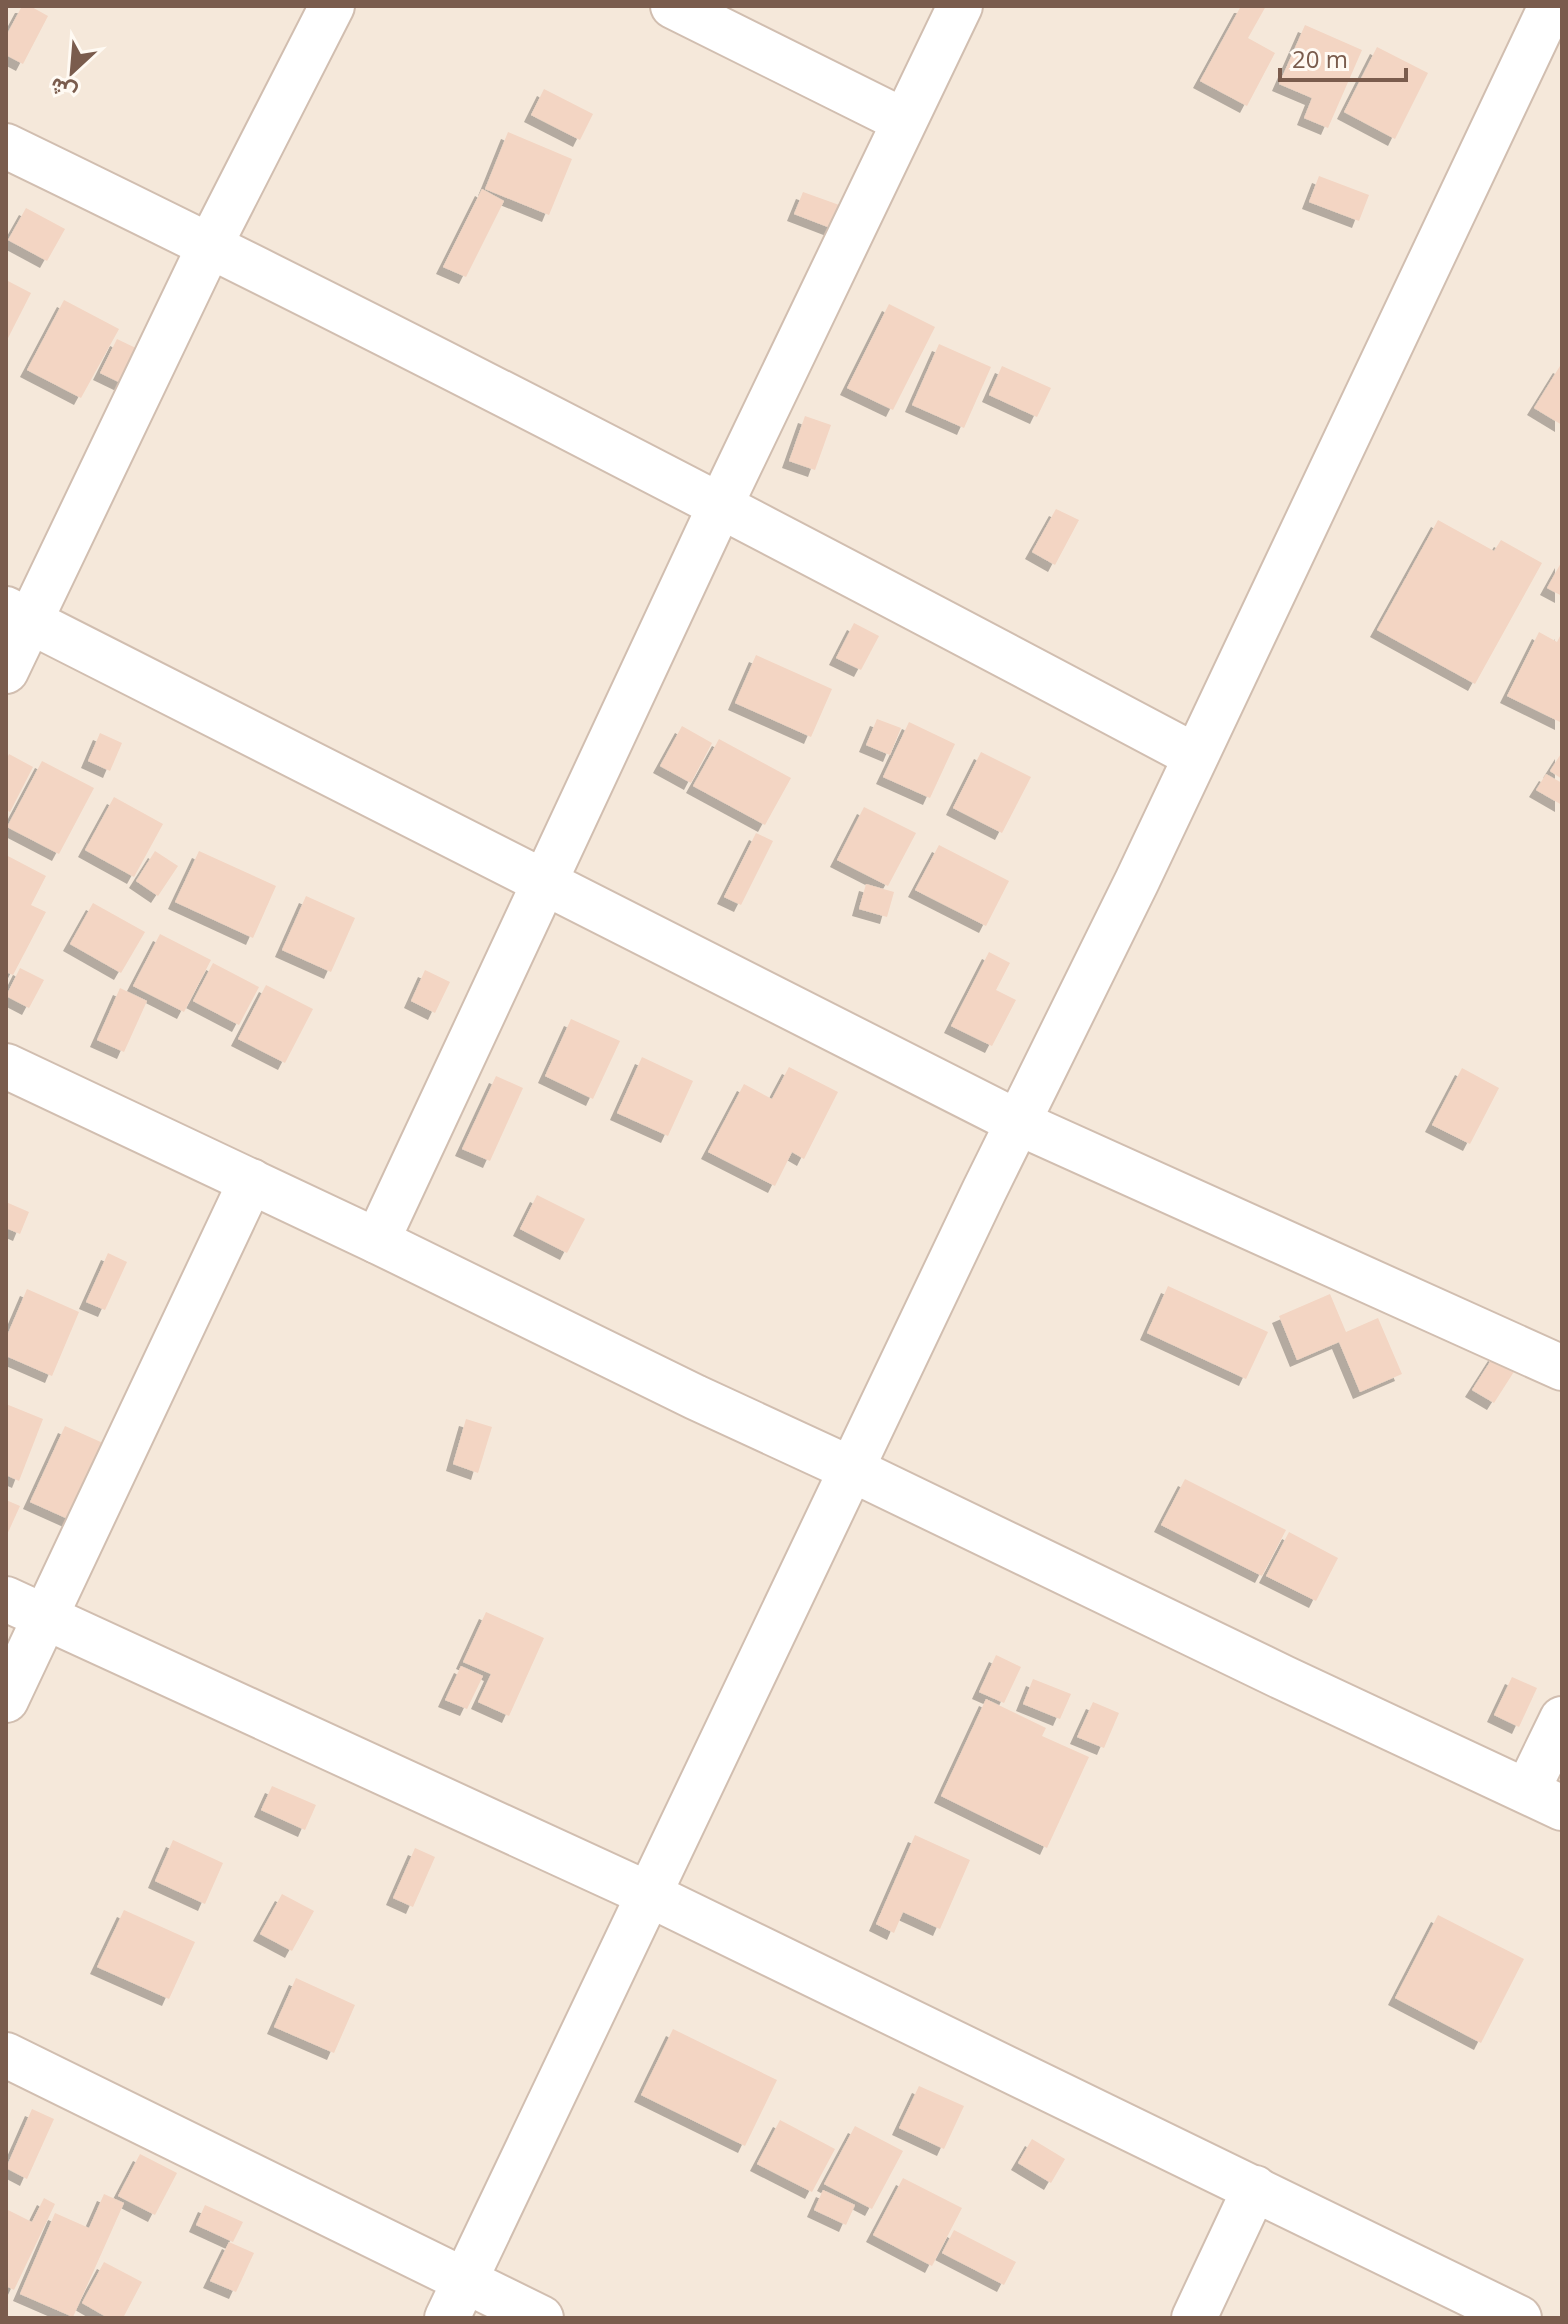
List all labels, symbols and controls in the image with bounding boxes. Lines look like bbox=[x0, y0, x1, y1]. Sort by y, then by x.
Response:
north arrow bbox=[32, 32, 112, 112]
scale bar bbox=[1280, 32, 1406, 82]
text: 20 m bbox=[1292, 42, 1348, 75]
text: ش bbox=[44, 72, 81, 110]

